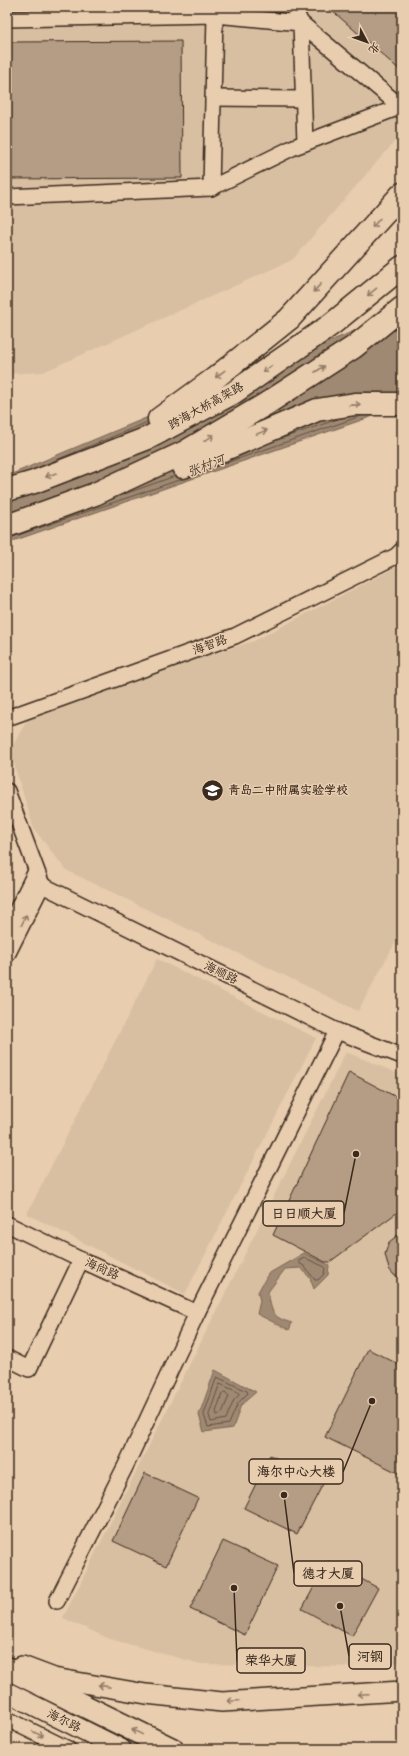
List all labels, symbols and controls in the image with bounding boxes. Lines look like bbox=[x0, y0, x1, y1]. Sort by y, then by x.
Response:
north arrow bbox=[347, 22, 387, 62]
text: 北 bbox=[365, 39, 383, 57]
one-way arrow bbox=[372, 218, 381, 228]
one-way arrow bbox=[313, 283, 322, 293]
one-way arrow bbox=[366, 287, 377, 296]
one-way arrow bbox=[262, 365, 273, 373]
one-way arrow bbox=[314, 365, 325, 373]
one-way arrow bbox=[214, 369, 225, 378]
street label: 跨海大桥高架路 bbox=[165, 378, 247, 434]
one-way arrow bbox=[349, 401, 362, 408]
one-way arrow bbox=[256, 428, 268, 436]
one-way arrow bbox=[203, 433, 215, 441]
water label: 张村河 bbox=[185, 450, 229, 481]
one-way arrow bbox=[45, 472, 57, 480]
street label: 海智路 bbox=[190, 631, 230, 659]
school or university icon: 青岛二中附属实验学校 bbox=[199, 777, 225, 803]
place label: 青岛二中附属实验学校 bbox=[228, 782, 348, 799]
one-way arrow bbox=[21, 915, 28, 927]
street label: 海顺路 bbox=[201, 957, 241, 989]
callout: 日日顺大厦 bbox=[263, 1201, 344, 1226]
text: 日日顺大厦 bbox=[271, 1205, 337, 1223]
street label: 海尚路 bbox=[82, 1254, 122, 1284]
callout: 海尔中心大楼 bbox=[249, 1459, 343, 1484]
text: 海尔中心大楼 bbox=[257, 1463, 335, 1481]
callout: 德才大厦 bbox=[294, 1561, 362, 1586]
text: 德才大厦 bbox=[302, 1565, 354, 1583]
callout: 河钢 bbox=[349, 1644, 391, 1669]
callout: 荣华大厦 bbox=[237, 1648, 305, 1673]
text: 河钢 bbox=[357, 1648, 383, 1666]
text: 荣华大厦 bbox=[245, 1652, 297, 1670]
one-way arrow bbox=[98, 1682, 111, 1690]
one-way arrow bbox=[357, 1690, 370, 1697]
one-way arrow bbox=[227, 1697, 240, 1705]
street label: 海尔路 bbox=[44, 1705, 84, 1737]
one-way arrow bbox=[131, 1728, 143, 1735]
one-way arrow bbox=[31, 1731, 43, 1738]

